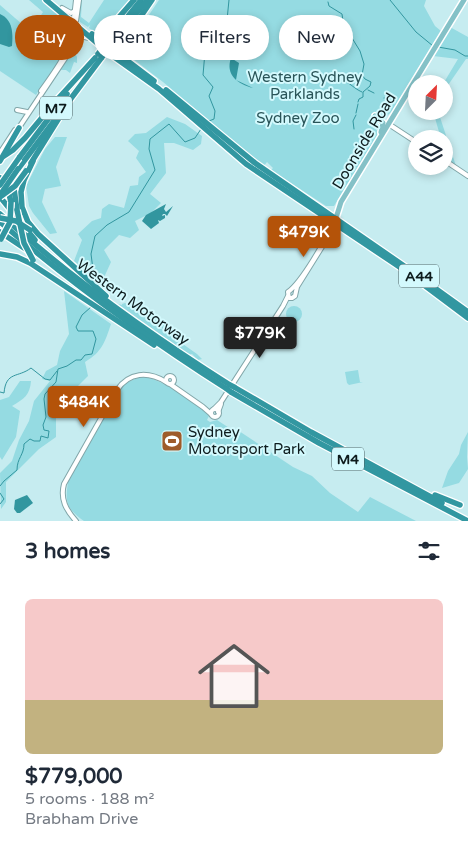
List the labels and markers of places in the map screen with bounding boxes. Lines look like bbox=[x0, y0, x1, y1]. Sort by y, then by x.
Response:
pin: $479K bbox=[269, 216, 339, 258]
pin: $779K bbox=[225, 316, 295, 359]
pin: $484K bbox=[49, 386, 119, 428]
place label: Sydney Motorsport Park bbox=[188, 423, 305, 458]
sports icon: Sydney Motorsport Park bbox=[160, 429, 184, 453]

